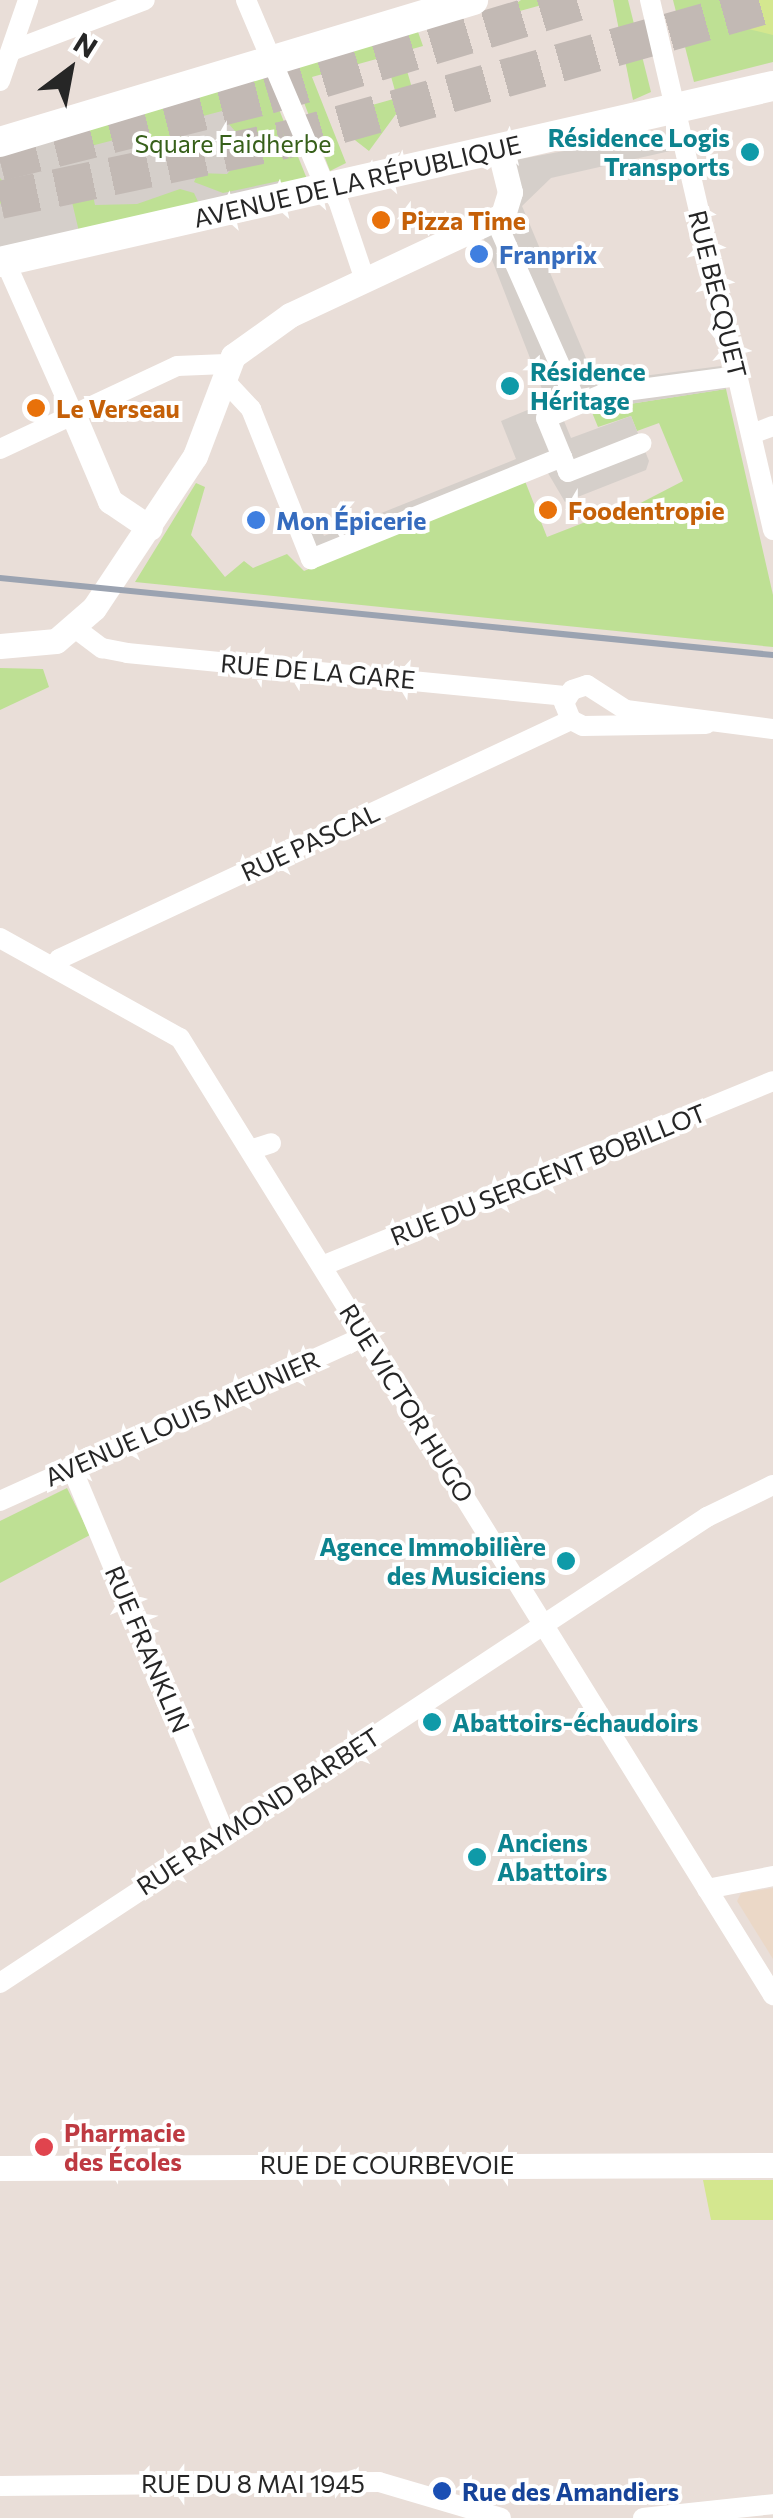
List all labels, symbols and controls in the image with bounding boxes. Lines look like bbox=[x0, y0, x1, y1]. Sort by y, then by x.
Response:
north arrow bbox=[20, 20, 120, 120]
text: N bbox=[68, 25, 104, 65]
place label: Résidence Logis Transports bbox=[548, 123, 730, 182]
park label: Square Faidherbe bbox=[134, 128, 332, 158]
street label: AVENUE DE LA RÉPUBLIQUE bbox=[190, 129, 524, 233]
marker: Résidence Logis Transports bbox=[739, 141, 761, 163]
place label: Pizza Time bbox=[401, 205, 526, 235]
street label: RUE BECQUET bbox=[683, 207, 753, 381]
marker: Pizza Time bbox=[370, 209, 392, 231]
place label: Franprix bbox=[499, 239, 597, 269]
marker: Franprix bbox=[468, 243, 490, 265]
place label: Résidence Héritage bbox=[530, 357, 646, 416]
marker: Résidence Héritage bbox=[499, 375, 521, 397]
place label: Le Verseau bbox=[56, 393, 180, 423]
marker: Le Verseau bbox=[25, 397, 47, 419]
place label: Foodentropie bbox=[568, 495, 725, 525]
marker: Foodentropie bbox=[537, 499, 559, 521]
place label: Mon Épicerie bbox=[276, 505, 426, 535]
marker: Mon Épicerie bbox=[245, 509, 267, 531]
street label: RUE DE LA GARE bbox=[219, 648, 417, 694]
street label: RUE PASCAL bbox=[236, 797, 384, 887]
street label: RUE DU SERGENT BOBILLOT bbox=[386, 1097, 710, 1251]
street label: RUE VICTOR HUGO bbox=[334, 1298, 480, 1508]
street label: AVENUE LOUIS MEUNIER bbox=[40, 1344, 324, 1492]
place label: Agence Immobilière des Musiciens bbox=[319, 1532, 546, 1591]
marker: Agence Immobilière des Musiciens bbox=[555, 1550, 577, 1572]
street label: RUE FRANKLIN bbox=[99, 1561, 197, 1737]
place label: Abattoirs-échaudoirs bbox=[452, 1707, 698, 1737]
marker: Abattoirs-échaudoirs bbox=[421, 1711, 443, 1733]
street label: RUE RAYMOND BARBET bbox=[131, 1721, 385, 1901]
place label: Anciens Abattoirs bbox=[497, 1828, 607, 1887]
marker: Anciens Abattoirs bbox=[466, 1846, 488, 1868]
place label: Pharmacie des Écoles bbox=[64, 2118, 185, 2177]
marker: Pharmacie des Écoles bbox=[33, 2136, 55, 2158]
street label: RUE DE COURBEVOIE bbox=[260, 2149, 514, 2179]
street label: RUE DU 8 MAI 1945 bbox=[141, 2468, 365, 2498]
place label: Rue des Amandiers bbox=[462, 2476, 679, 2506]
marker: Rue des Amandiers bbox=[431, 2480, 453, 2502]

